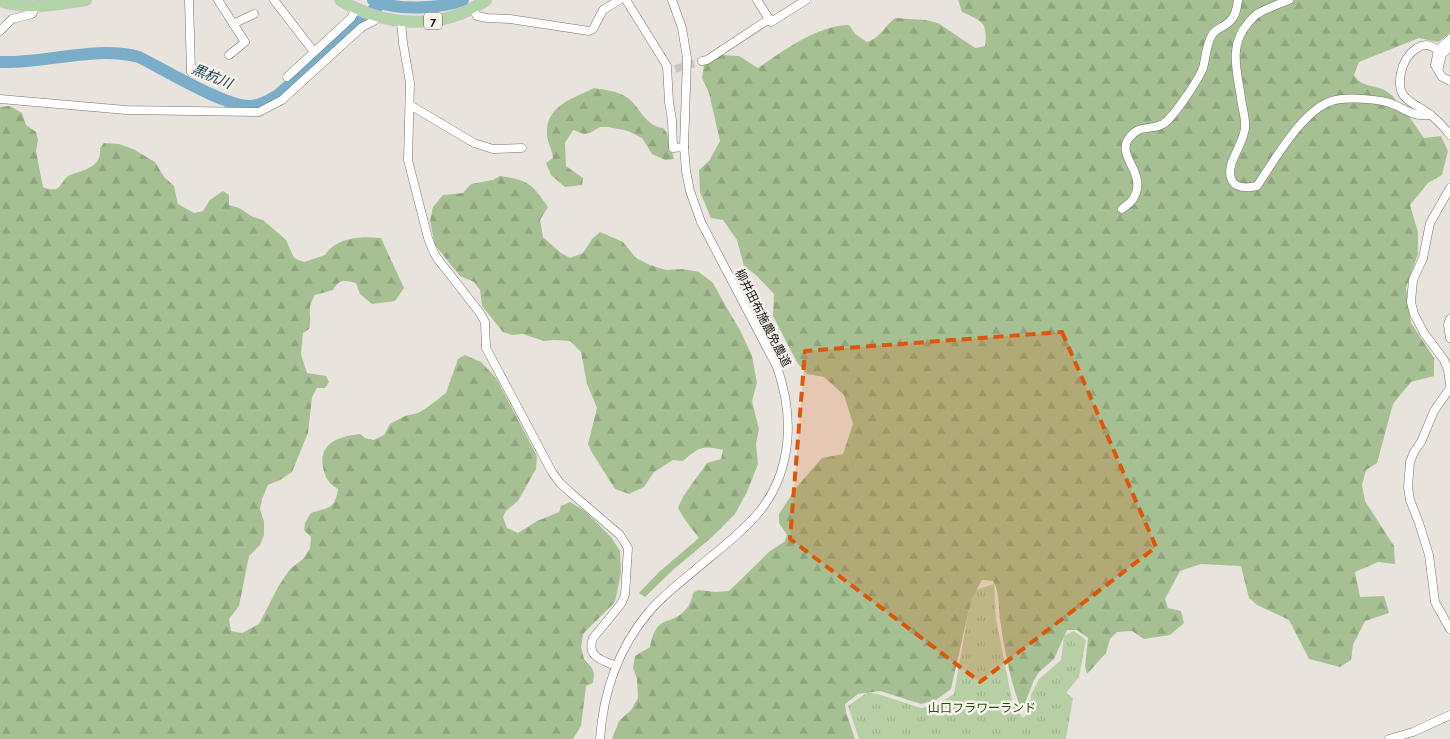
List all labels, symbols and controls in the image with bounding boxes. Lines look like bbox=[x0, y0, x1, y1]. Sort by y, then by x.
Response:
road number: 7 bbox=[424, 12, 442, 30]
water label: 黒杭川 bbox=[190, 60, 236, 92]
street label: 柳井田布施農免農道 bbox=[732, 267, 794, 369]
park label: 山口フラワーランド bbox=[928, 701, 1036, 715]

